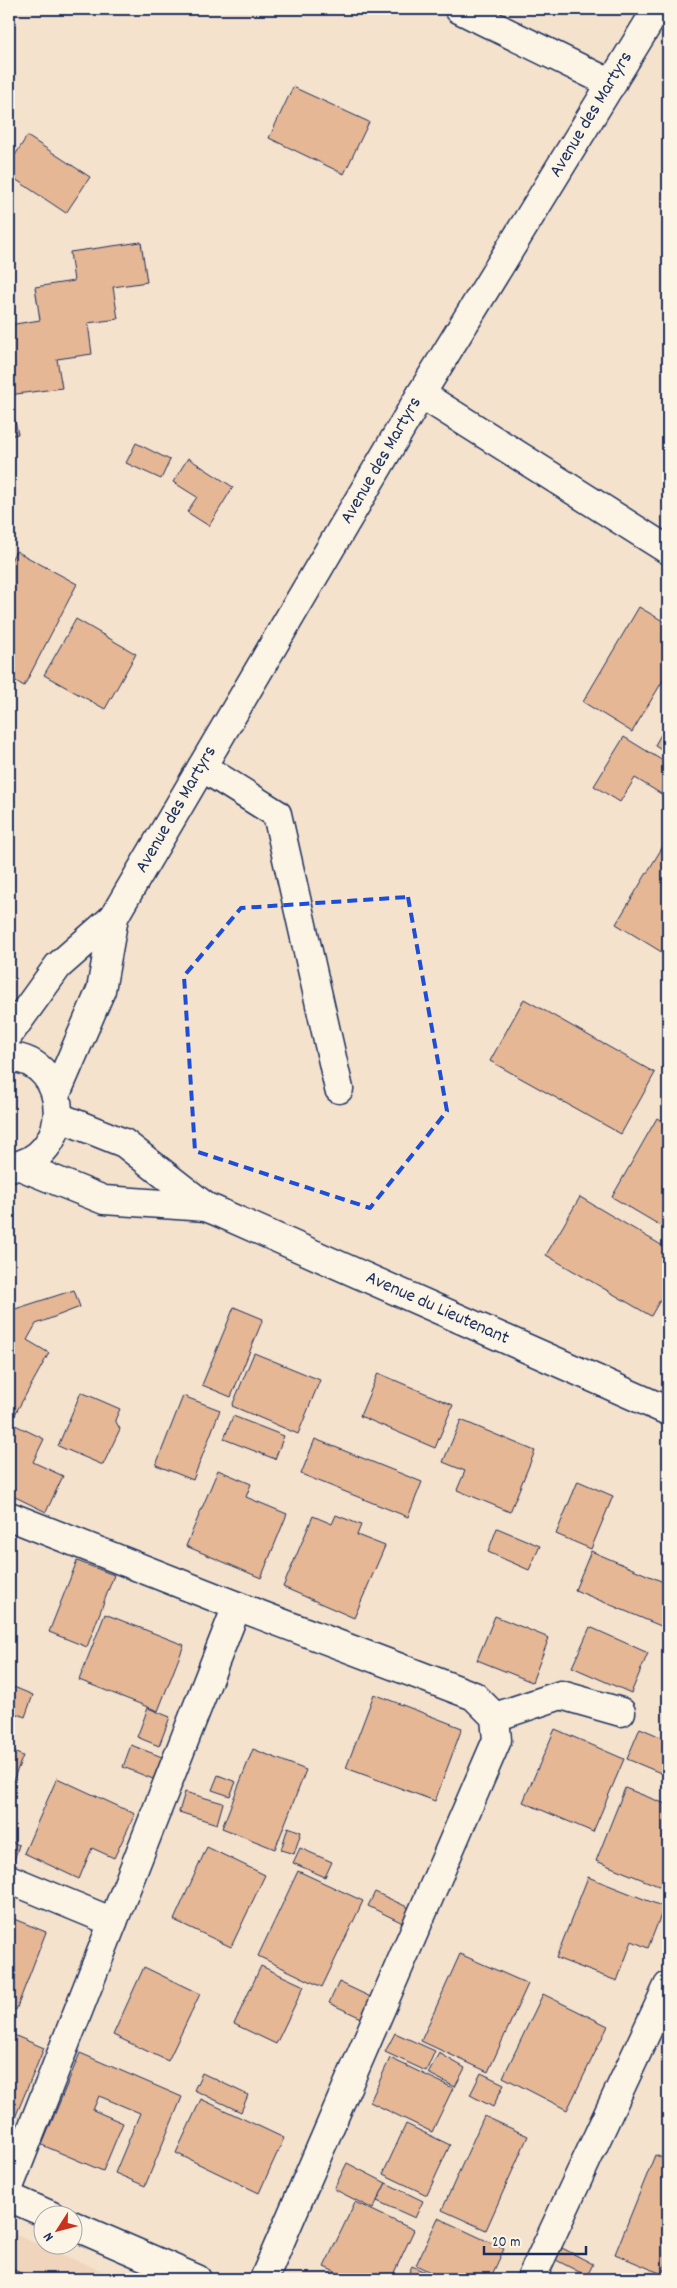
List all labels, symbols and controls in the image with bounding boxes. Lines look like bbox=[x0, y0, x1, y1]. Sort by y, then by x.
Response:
street label: Avenue des Martyrs bbox=[544, 47, 640, 183]
street label: Avenue des Martyrs bbox=[335, 392, 429, 530]
street label: Avenue des Martyrs bbox=[130, 741, 224, 879]
street label: Avenue du Lieutenant bbox=[361, 1265, 513, 1353]
north arrow bbox=[32, 2206, 82, 2256]
scale bar bbox=[484, 2223, 587, 2255]
text: N bbox=[39, 2228, 59, 2245]
text: 20 m bbox=[492, 2232, 520, 2254]

